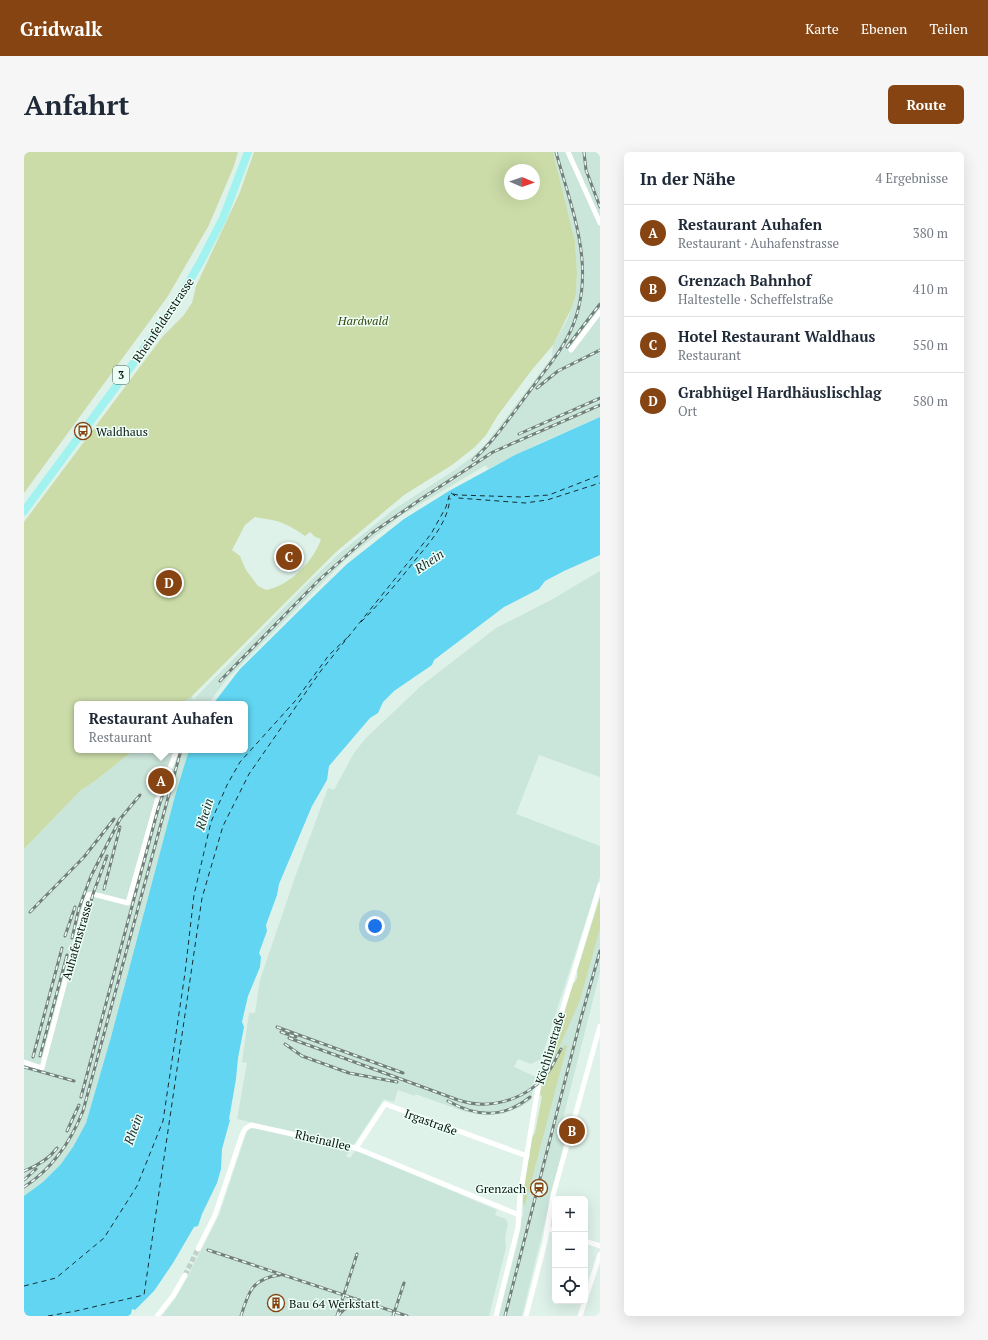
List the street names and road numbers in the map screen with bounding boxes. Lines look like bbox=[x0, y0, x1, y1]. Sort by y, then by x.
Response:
street label: Rheinfelderstrasse bbox=[129, 275, 197, 365]
road number: 3 bbox=[113, 366, 129, 384]
street label: Auhafenstrasse bbox=[58, 899, 96, 981]
street label: Köchlinstraße bbox=[532, 1010, 568, 1086]
street label: Irgastraße bbox=[402, 1106, 460, 1138]
street label: Rheinallee bbox=[294, 1126, 352, 1154]

